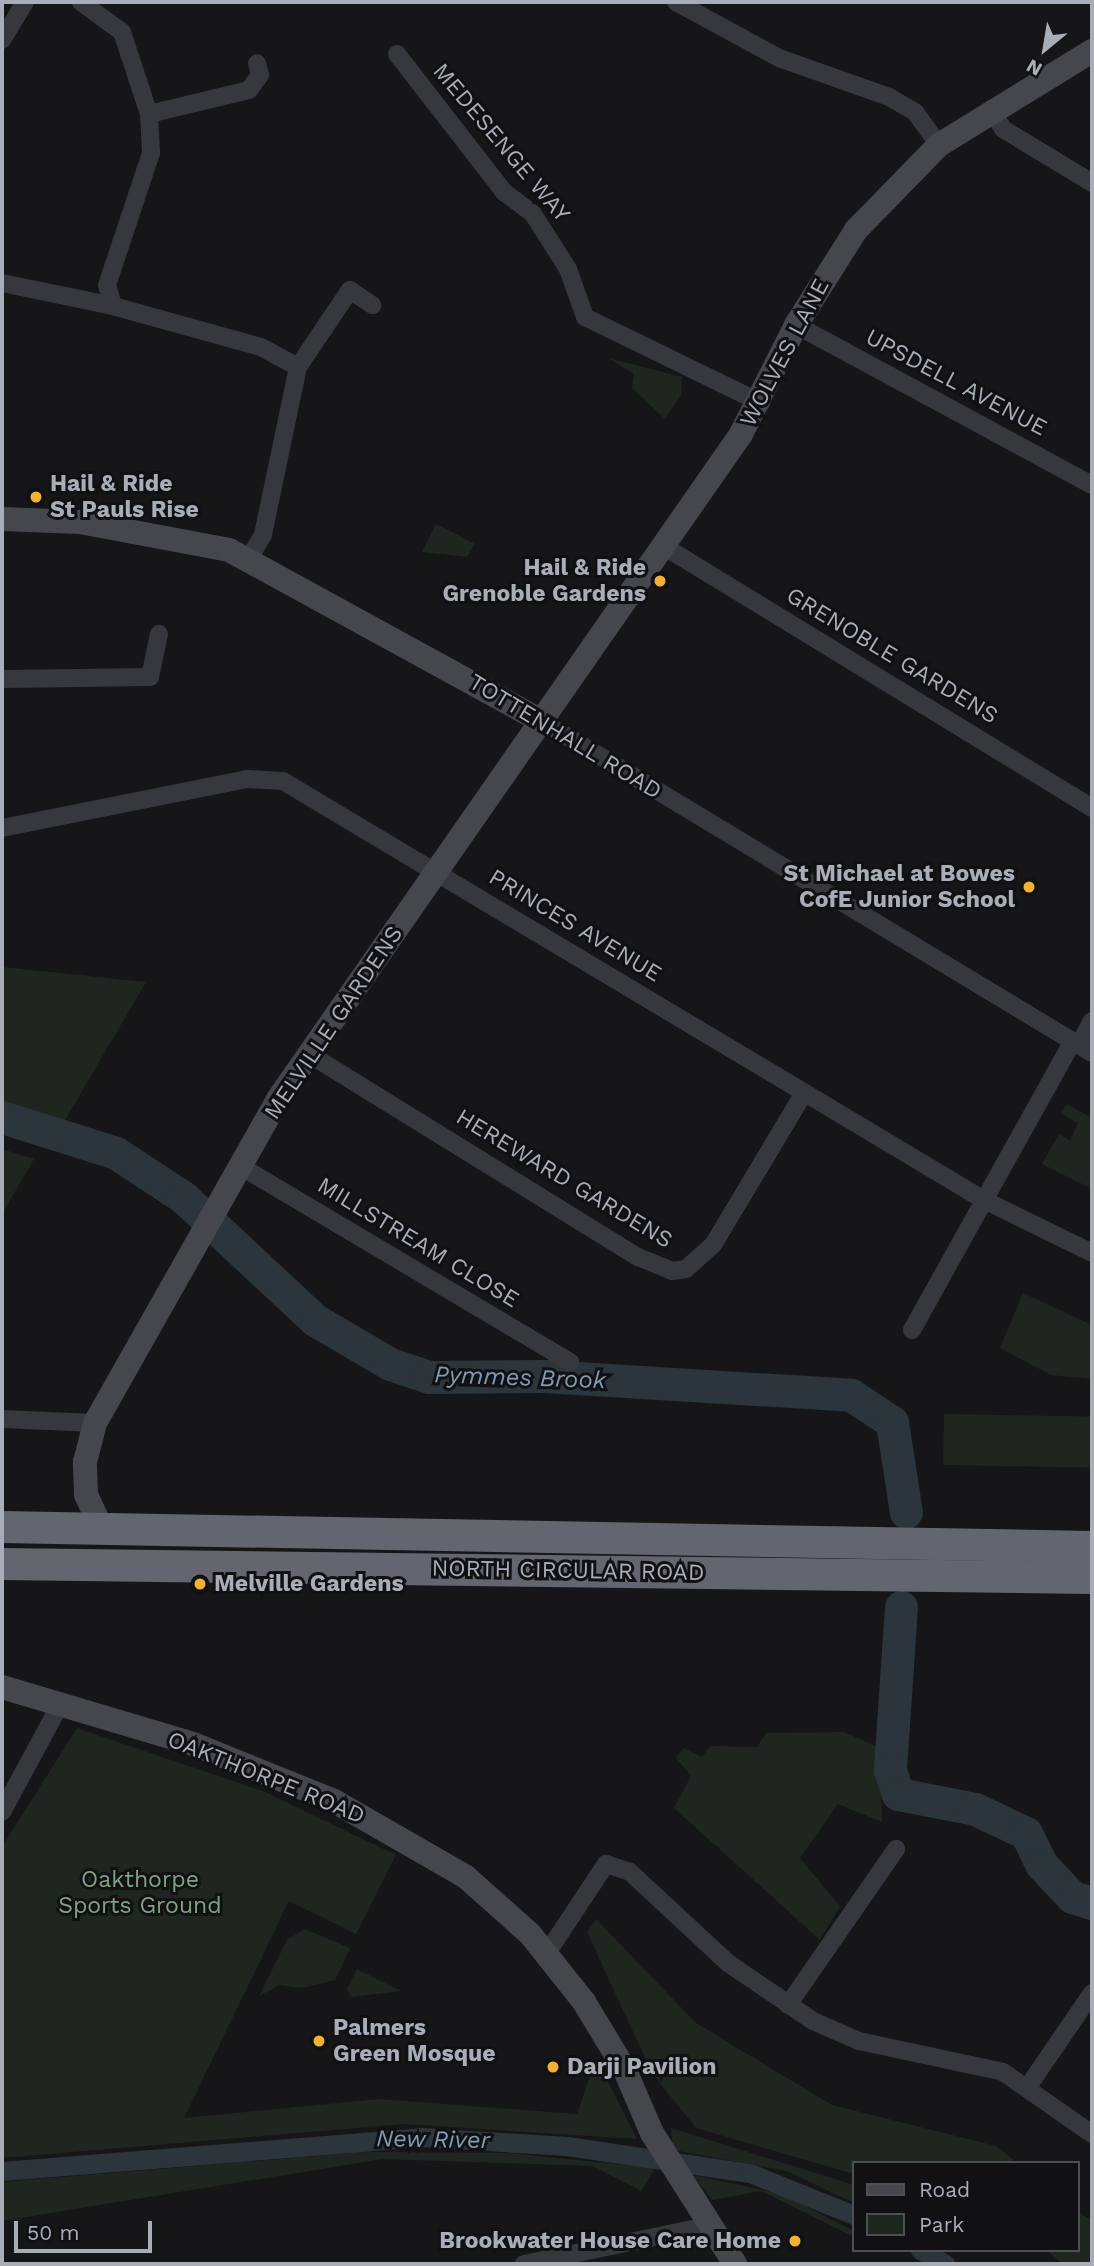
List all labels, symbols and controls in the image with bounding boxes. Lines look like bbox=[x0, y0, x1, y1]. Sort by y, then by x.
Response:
north arrow bbox=[1010, 14, 1080, 84]
text: N bbox=[1022, 54, 1046, 81]
street label: MEDESENGE WAY bbox=[426, 58, 576, 228]
street label: WOLVES LANE bbox=[735, 274, 835, 432]
street label: UPSDELL AVENUE bbox=[860, 323, 1052, 443]
place label: Hail & Ride St Pauls Rise bbox=[50, 470, 199, 524]
marker: Hail & Ride St Pauls Rise bbox=[28, 489, 44, 505]
place label: Hail & Ride Grenoble Gardens bbox=[442, 554, 646, 608]
marker: Hail & Ride Grenoble Gardens bbox=[652, 573, 668, 589]
street label: GRENOBLE GARDENS bbox=[781, 582, 1003, 730]
street label: TOTTENHALL ROAD bbox=[463, 668, 667, 806]
place label: St Michael at Bowes CofE Junior School bbox=[783, 860, 1015, 914]
street label: PRINCES AVENUE bbox=[483, 863, 667, 989]
marker: St Michael at Bowes CofE Junior School bbox=[1021, 879, 1037, 895]
street label: MELVILLE GARDENS bbox=[259, 921, 409, 1125]
street label: HEREWARD GARDENS bbox=[451, 1103, 677, 1255]
street label: MILLSTREAM CLOSE bbox=[312, 1172, 524, 1314]
water label: Pymmes Brook bbox=[434, 1361, 606, 1395]
street label: NORTH CIRCULAR ROAD bbox=[431, 1555, 705, 1587]
place label: Melville Gardens bbox=[214, 1570, 404, 1598]
marker: Melville Gardens bbox=[192, 1576, 208, 1592]
street label: OAKTHORPE ROAD bbox=[163, 1726, 369, 1830]
park label: Oakthorpe Sports Ground bbox=[58, 1866, 222, 1920]
place label: Palmers Green Mosque bbox=[333, 2014, 496, 2068]
marker: Palmers Green Mosque bbox=[311, 2033, 327, 2049]
place label: Darji Pavilion bbox=[567, 2053, 717, 2081]
marker: Darji Pavilion bbox=[545, 2059, 561, 2075]
water label: New River bbox=[376, 2125, 490, 2155]
legend bbox=[852, 2161, 1080, 2252]
text: Road bbox=[919, 2177, 970, 2202]
scale bar bbox=[18, 2206, 156, 2250]
text: Park bbox=[919, 2212, 964, 2237]
text: 50 m bbox=[27, 2220, 79, 2245]
place label: Brookwater House Care Home bbox=[439, 2227, 781, 2255]
marker: Brookwater House Care Home bbox=[787, 2233, 803, 2249]

